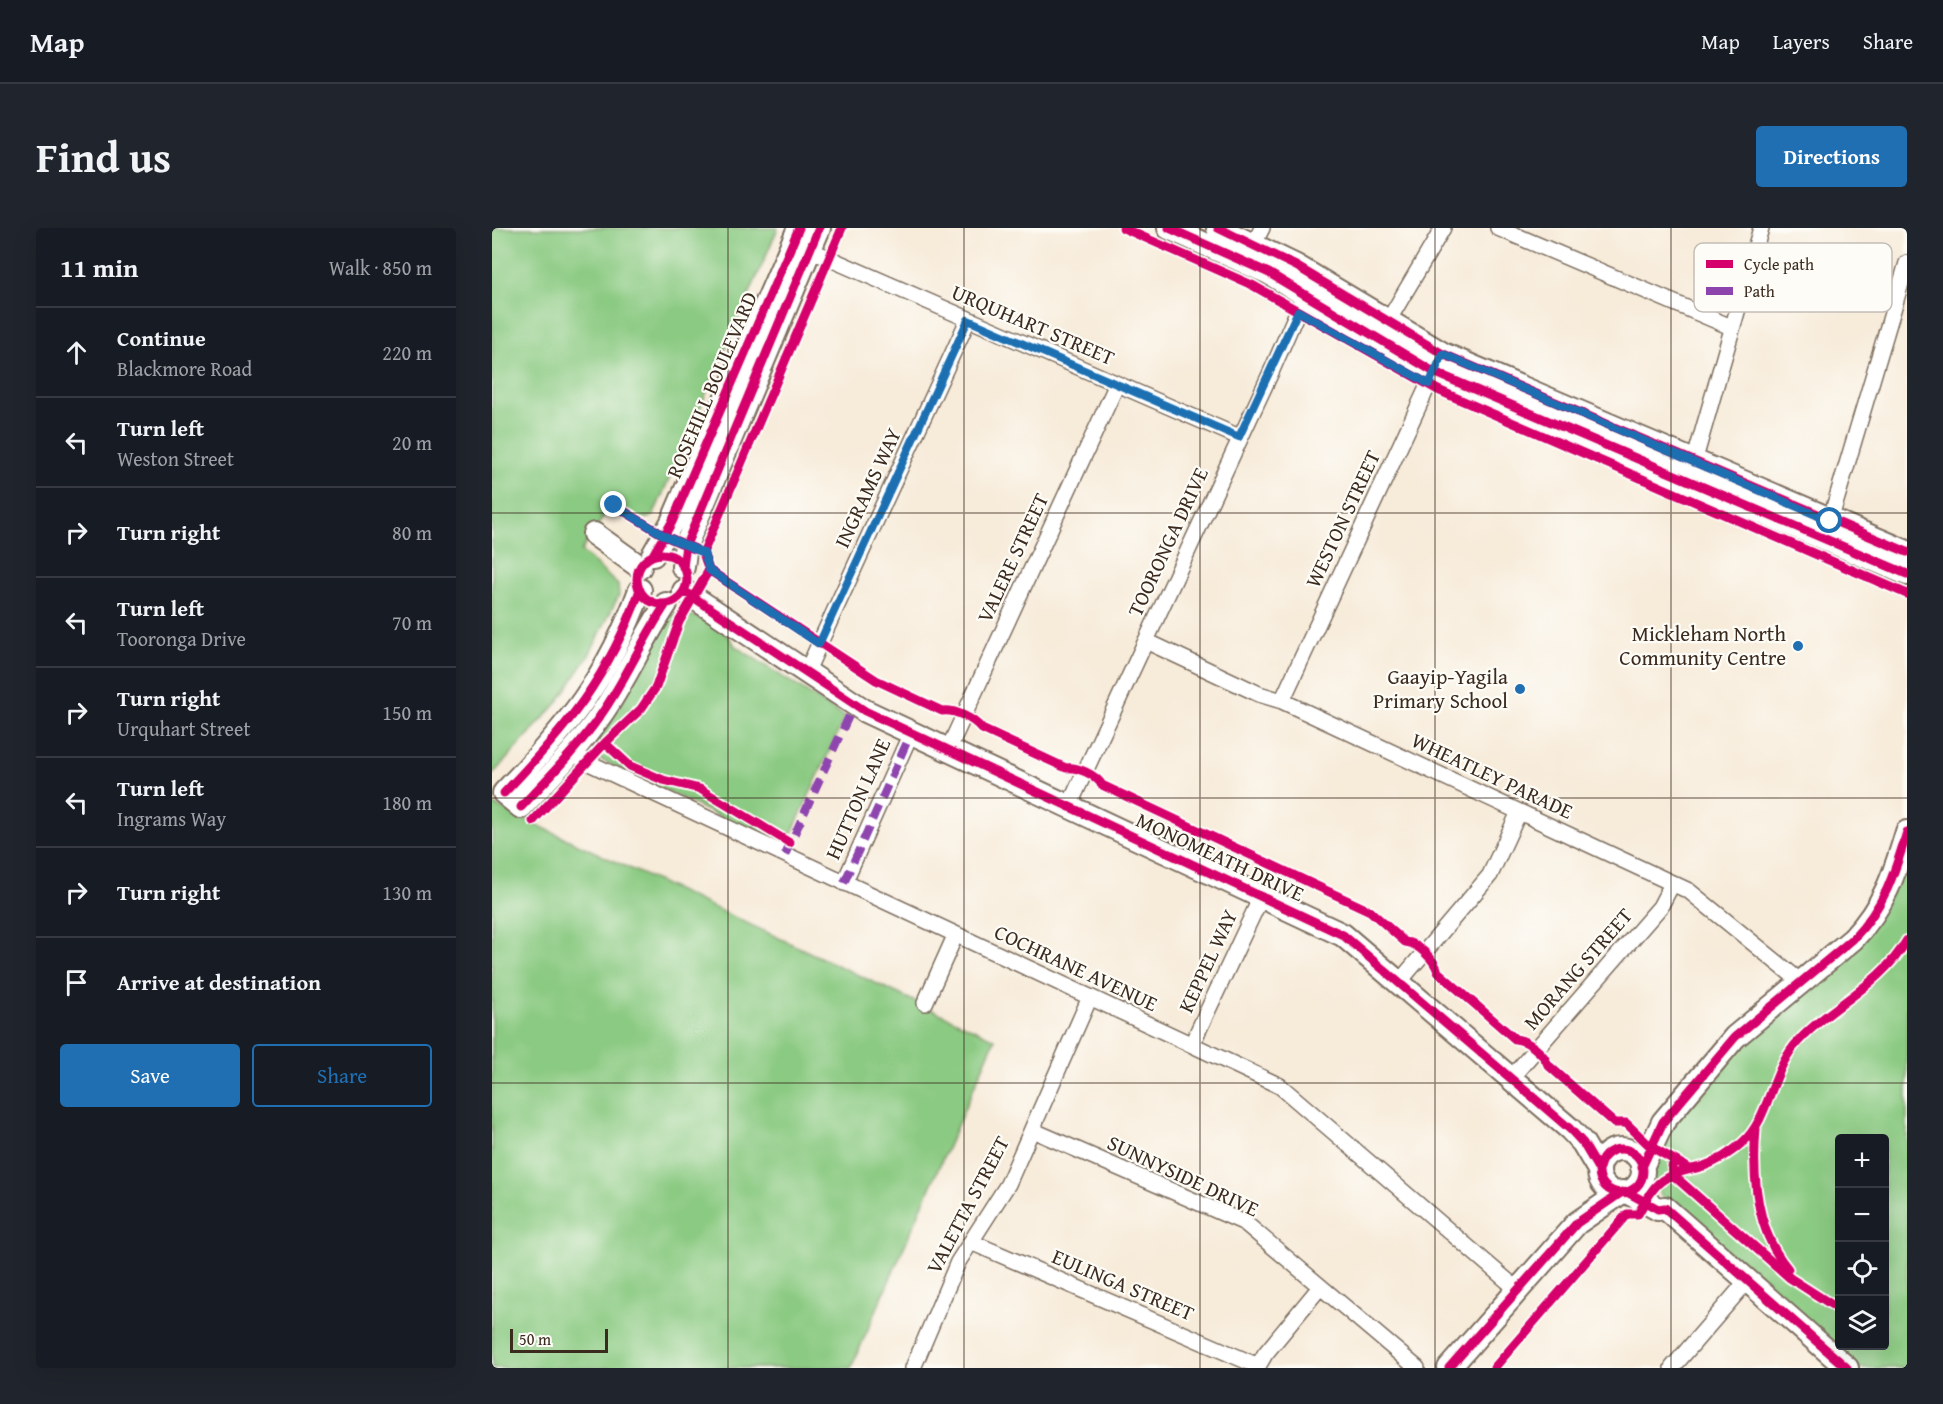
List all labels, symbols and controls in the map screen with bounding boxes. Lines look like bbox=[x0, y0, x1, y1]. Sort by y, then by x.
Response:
text: Map bbox=[30, 21, 84, 62]
text: Map bbox=[1701, 26, 1740, 57]
text: Layers bbox=[1773, 26, 1830, 57]
text: Share bbox=[1863, 26, 1913, 57]
text: Find us bbox=[36, 126, 171, 187]
button: Directions bbox=[1756, 126, 1907, 187]
legend bbox=[1694, 243, 1892, 312]
text: 11 min bbox=[60, 248, 138, 287]
text: Cycle path bbox=[1744, 252, 1814, 276]
text: Walk · 850 m bbox=[329, 253, 432, 282]
street label: URQUHART STREET bbox=[947, 276, 1120, 373]
text: Path bbox=[1744, 279, 1775, 303]
street label: ROSEHILL BOULEVARD bbox=[658, 287, 765, 483]
text: Continue bbox=[117, 322, 206, 354]
icon: ahead bbox=[60, 336, 93, 369]
text: 220 m bbox=[382, 338, 432, 367]
text: Blackmore Road bbox=[117, 354, 252, 383]
text: Turn left bbox=[117, 412, 204, 444]
street label: INGRAMS WAY bbox=[826, 422, 909, 553]
icon: left bbox=[60, 426, 93, 459]
text: 20 m bbox=[392, 428, 432, 457]
text: Weston Street bbox=[117, 444, 234, 473]
street label: WESTON STREET bbox=[1297, 445, 1388, 593]
street label: TOORONGA DRIVE bbox=[1119, 462, 1216, 621]
street label: VALERE STREET bbox=[969, 488, 1056, 628]
route end bbox=[600, 491, 626, 517]
route start bbox=[1816, 507, 1842, 533]
icon: right bbox=[60, 516, 93, 549]
text: Turn right bbox=[117, 516, 220, 548]
text: 80 m bbox=[392, 518, 432, 547]
text: Turn left bbox=[117, 592, 204, 624]
icon: left bbox=[60, 606, 93, 639]
text: 70 m bbox=[392, 608, 432, 637]
place label: Mickleham North Community Centre bbox=[1619, 618, 1786, 673]
text: Tooronga Drive bbox=[117, 624, 246, 653]
marker: Mickleham North Community Centre bbox=[1791, 639, 1805, 653]
place label: Gaayip-Yagila Primary School bbox=[1373, 661, 1508, 716]
text: Turn right bbox=[117, 682, 220, 714]
marker: Gaayip-Yagila Primary School bbox=[1513, 682, 1527, 696]
icon: right bbox=[60, 696, 93, 729]
text: 150 m bbox=[382, 698, 432, 727]
text: Urquhart Street bbox=[117, 714, 250, 743]
street label: WHEATLEY PARADE bbox=[1406, 725, 1578, 827]
street label: HUTTON LANE bbox=[817, 733, 898, 864]
text: Turn left bbox=[117, 772, 204, 804]
icon: left bbox=[60, 786, 93, 819]
text: 180 m bbox=[382, 788, 432, 817]
text: Ingrams Way bbox=[117, 804, 226, 833]
street label: MONOMEATH DRIVE bbox=[1131, 804, 1310, 909]
icon: right bbox=[60, 876, 93, 909]
text: Turn right bbox=[117, 876, 220, 908]
text: 130 m bbox=[382, 878, 432, 907]
street label: MORANG STREET bbox=[1516, 901, 1640, 1036]
street label: KEPPEL WAY bbox=[1170, 904, 1245, 1018]
street label: COCHRANE AVENUE bbox=[989, 916, 1163, 1019]
icon: arrive bbox=[60, 966, 93, 999]
text: Arrive at destination bbox=[117, 966, 321, 998]
button: Save bbox=[60, 1044, 240, 1107]
button: Share bbox=[252, 1044, 432, 1107]
street label: SUNNYSIDE DRIVE bbox=[1102, 1127, 1264, 1224]
street label: VALETTA STREET bbox=[918, 1130, 1017, 1279]
map controls bbox=[1835, 1134, 1889, 1350]
button: + bbox=[1835, 1134, 1889, 1188]
button: − bbox=[1835, 1188, 1889, 1242]
street label: EULINGA STREET bbox=[1047, 1241, 1199, 1329]
button: locate bbox=[1835, 1242, 1889, 1296]
button: layers bbox=[1835, 1296, 1889, 1350]
scale bar bbox=[510, 1326, 608, 1354]
text: 50 m bbox=[519, 1327, 551, 1351]

